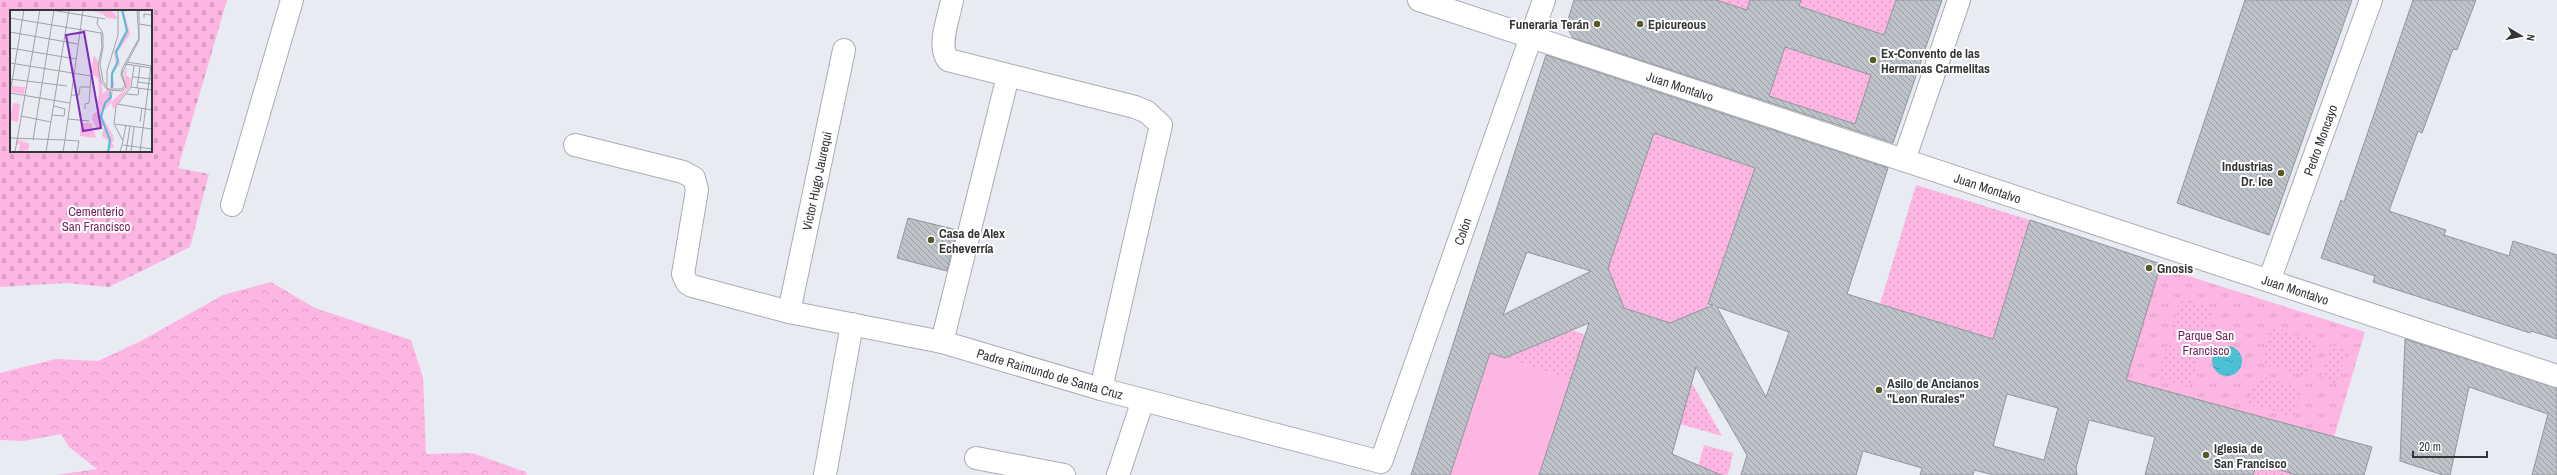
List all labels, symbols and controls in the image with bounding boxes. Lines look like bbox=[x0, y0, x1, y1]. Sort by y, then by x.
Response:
inset map bbox=[10, 10, 152, 152]
place label: Funeraria Terán bbox=[1509, 16, 1589, 33]
place label: Epicureous bbox=[1648, 16, 1706, 33]
north arrow bbox=[2501, 16, 2541, 56]
marker: Funeraria Terán bbox=[1592, 19, 1602, 29]
marker: Epicureous bbox=[1635, 19, 1645, 29]
text: N bbox=[2523, 33, 2538, 42]
place label: Ex-Convento de las Hermanas Carmelitas bbox=[1881, 45, 1990, 77]
marker: Ex-Convento de las Hermanas Carmelitas bbox=[1868, 55, 1878, 65]
street label: Juan Montalvo bbox=[1644, 67, 1716, 105]
street label: Pedro Moncayo bbox=[2299, 102, 2341, 178]
street label: Victor Hugo Jaurequi bbox=[798, 130, 835, 232]
place label: Industrias Dr. Ice bbox=[2222, 158, 2273, 190]
marker: Industrias Dr. Ice bbox=[2276, 168, 2286, 178]
street label: Juan Montalvo bbox=[1952, 169, 2023, 207]
park label: Cementerio San Francisco bbox=[62, 203, 130, 235]
street label: Colón bbox=[1450, 215, 1475, 247]
place label: Casa de Alex Echeverría bbox=[939, 225, 1005, 257]
marker: Casa de Alex Echeverría bbox=[926, 235, 936, 245]
place label: Gnosis bbox=[2157, 260, 2193, 277]
marker: Gnosis bbox=[2144, 263, 2154, 273]
street label: Juan Montalvo bbox=[2260, 271, 2331, 309]
park label: Parque San Francisco bbox=[2178, 327, 2234, 359]
street label: Padre Raimundo de Santa Cruz bbox=[975, 344, 1125, 403]
place label: Asilo de Ancianos "Leon Rurales" bbox=[1887, 375, 1979, 407]
marker: Asilo de Ancianos "Leon Rurales" bbox=[1874, 385, 1884, 395]
scale bar bbox=[2413, 433, 2487, 459]
text: 20 m bbox=[2419, 439, 2441, 455]
place label: Iglesia de San Francisco bbox=[2214, 440, 2287, 472]
marker: Iglesia de San Francisco bbox=[2201, 450, 2211, 460]

